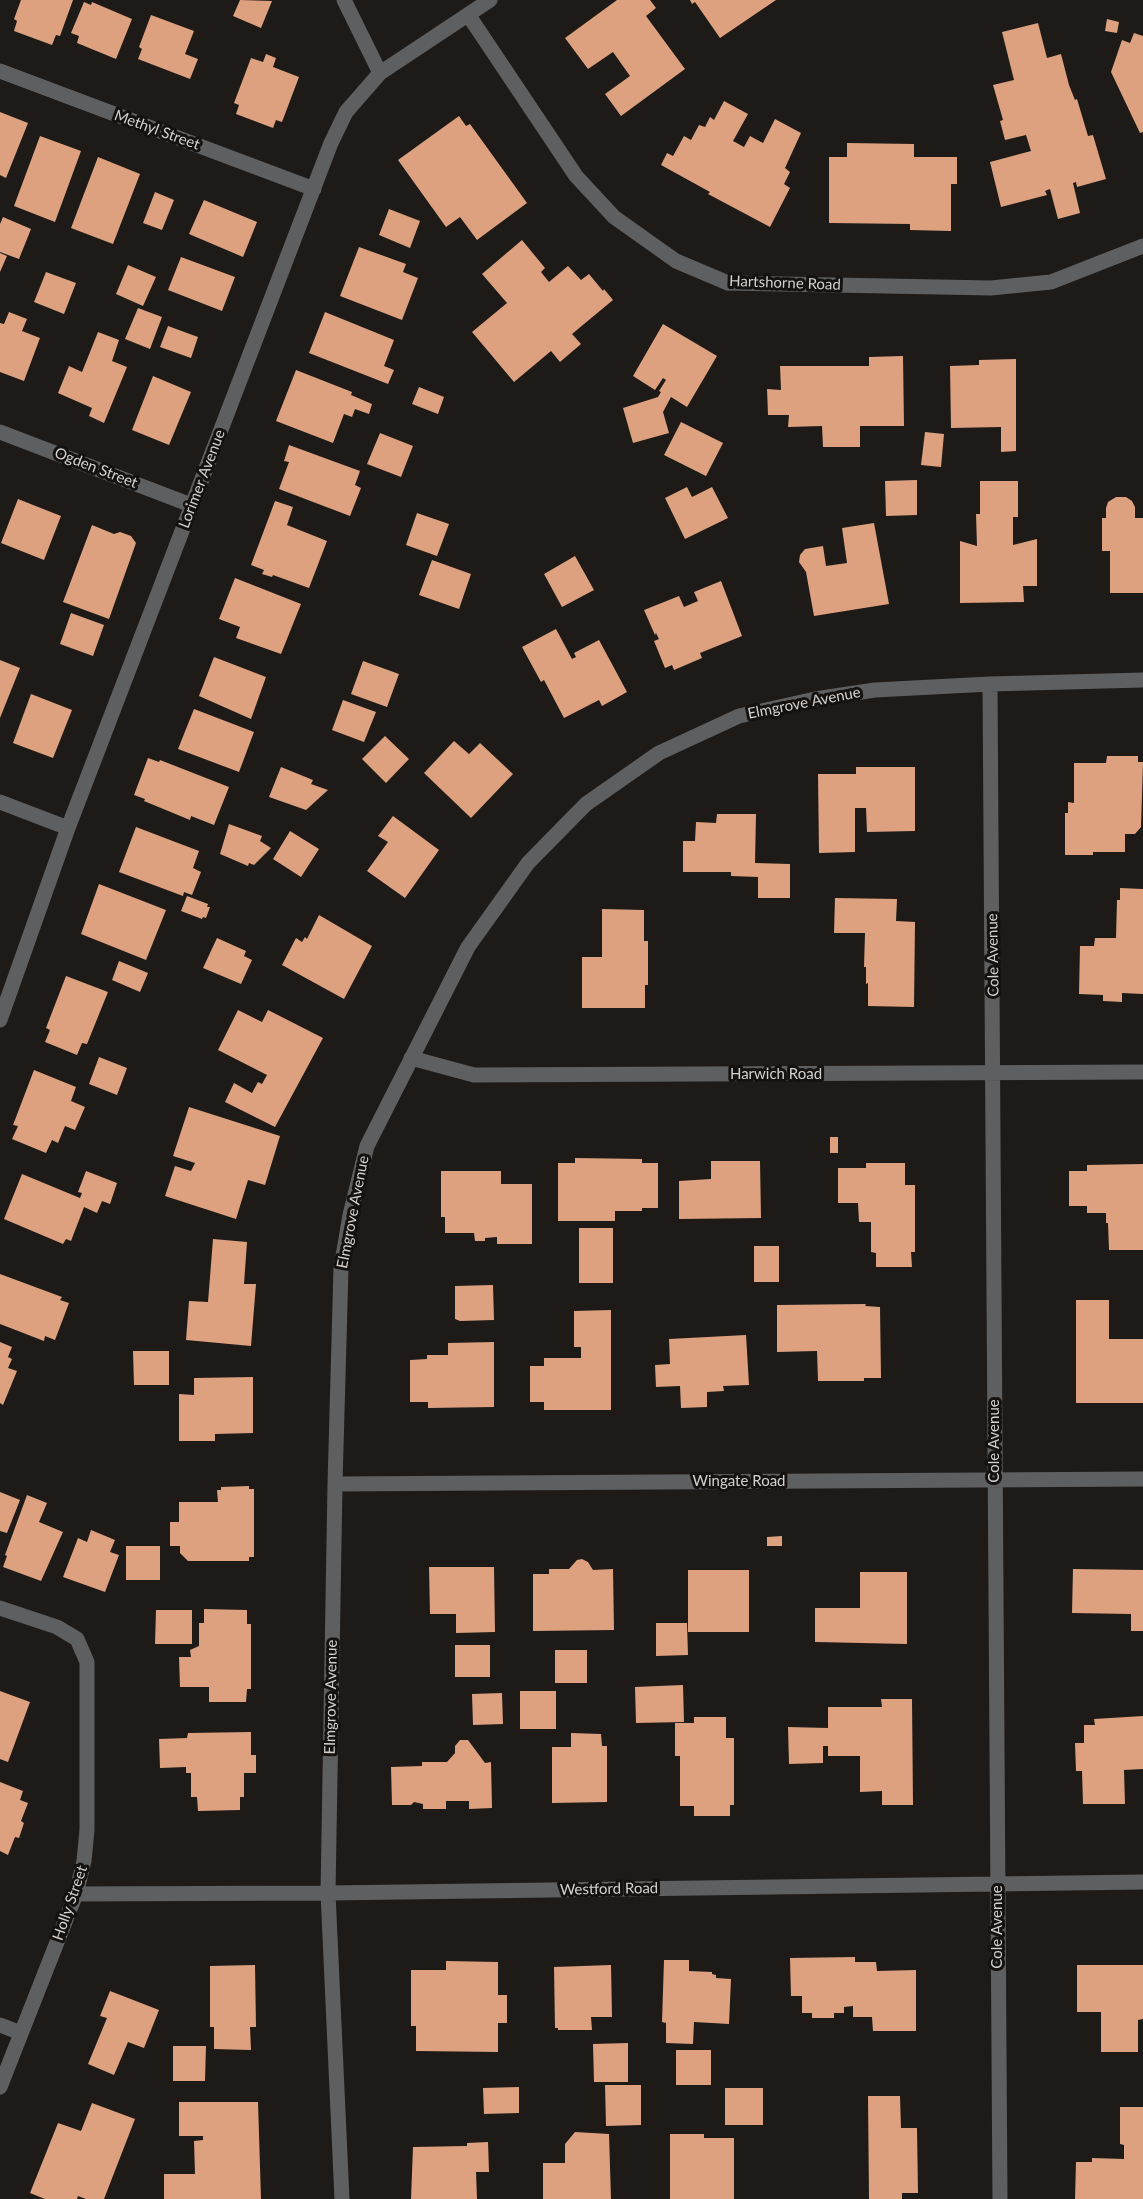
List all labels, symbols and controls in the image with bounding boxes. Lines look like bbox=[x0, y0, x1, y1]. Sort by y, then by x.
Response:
street label: Methyl Street bbox=[112, 106, 202, 154]
street label: Hartshorne Road bbox=[729, 272, 841, 294]
street label: Lorimer Avenue bbox=[175, 427, 229, 531]
street label: Ogden Street bbox=[52, 444, 140, 492]
street label: Elmgrove Avenue bbox=[746, 683, 862, 723]
street label: Cole Avenue bbox=[983, 913, 1003, 997]
street label: Harwich Road bbox=[730, 1065, 822, 1083]
street label: Elmgrove Avenue bbox=[333, 1154, 373, 1270]
street label: Cole Avenue bbox=[985, 1399, 1003, 1483]
street label: Wingate Road bbox=[693, 1472, 785, 1490]
street label: Elmgrove Avenue bbox=[321, 1640, 341, 1754]
street label: Holly Street bbox=[49, 1863, 91, 1943]
street label: Westford Road bbox=[560, 1879, 658, 1899]
street label: Cole Avenue bbox=[988, 1885, 1006, 1969]

